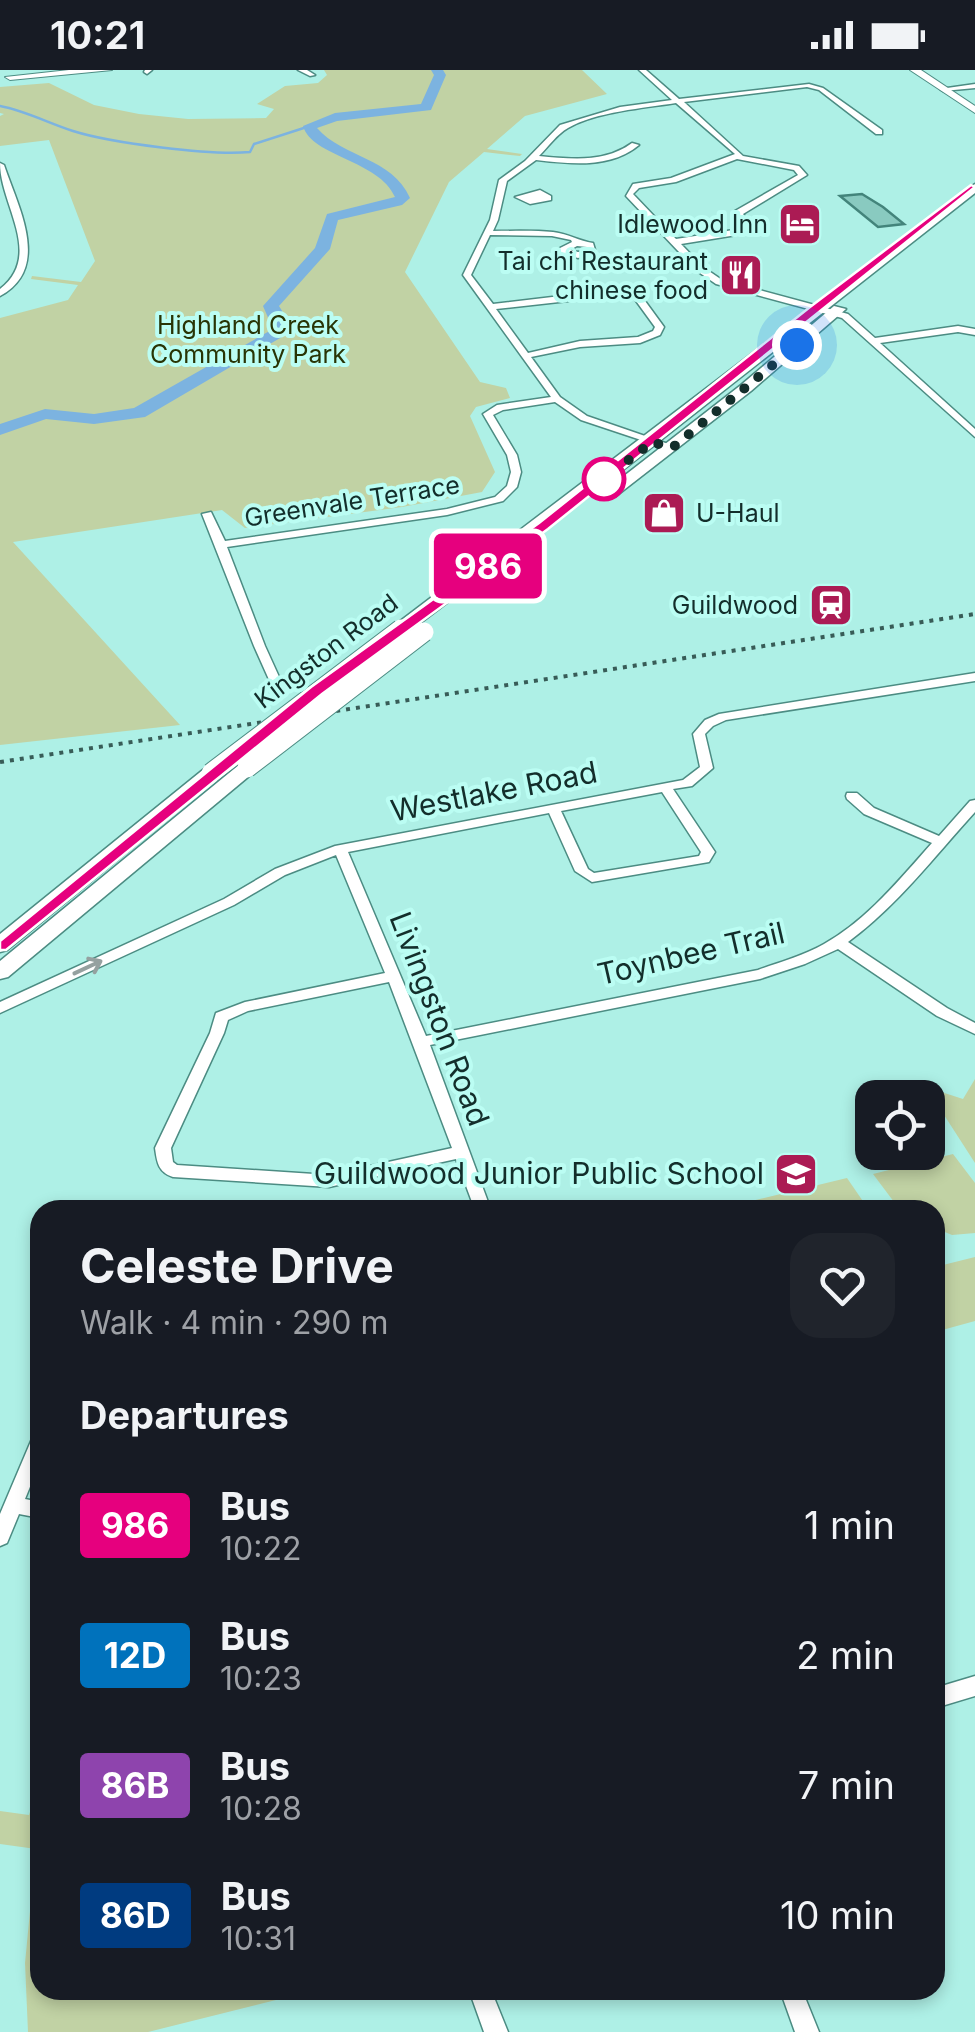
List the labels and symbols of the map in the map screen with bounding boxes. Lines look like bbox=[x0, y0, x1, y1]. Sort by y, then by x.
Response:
hotel icon: Idlewood Inn bbox=[777, 201, 823, 247]
place label: Idlewood Inn bbox=[617, 209, 768, 239]
place label: Tai chi Restaurant chinese food bbox=[497, 246, 708, 305]
restaurant icon: Tai chi Restaurant chinese food bbox=[718, 252, 764, 298]
park label: Highland Creek Community Park bbox=[150, 310, 346, 369]
your location bbox=[772, 320, 822, 370]
unlabelled marker bbox=[583, 458, 625, 500]
street label: Greenvale Terrace bbox=[242, 469, 462, 533]
shop icon: U-Haul bbox=[641, 490, 687, 536]
place label: U-Haul bbox=[696, 498, 780, 528]
line badge: 986 bbox=[430, 534, 546, 598]
station icon: Guildwood bbox=[808, 582, 854, 628]
street label: Kingston Road bbox=[248, 587, 404, 715]
place label: Guildwood bbox=[672, 590, 798, 620]
street label: Westlake Road bbox=[388, 753, 600, 829]
street label: Livingston Road bbox=[383, 907, 497, 1131]
street label: Toynbee Trail bbox=[594, 914, 788, 992]
one-way arrow bbox=[73, 957, 103, 976]
school or university icon: Guildwood Junior Public School bbox=[773, 1151, 819, 1197]
place label: Guildwood Junior Public School bbox=[314, 1155, 764, 1191]

